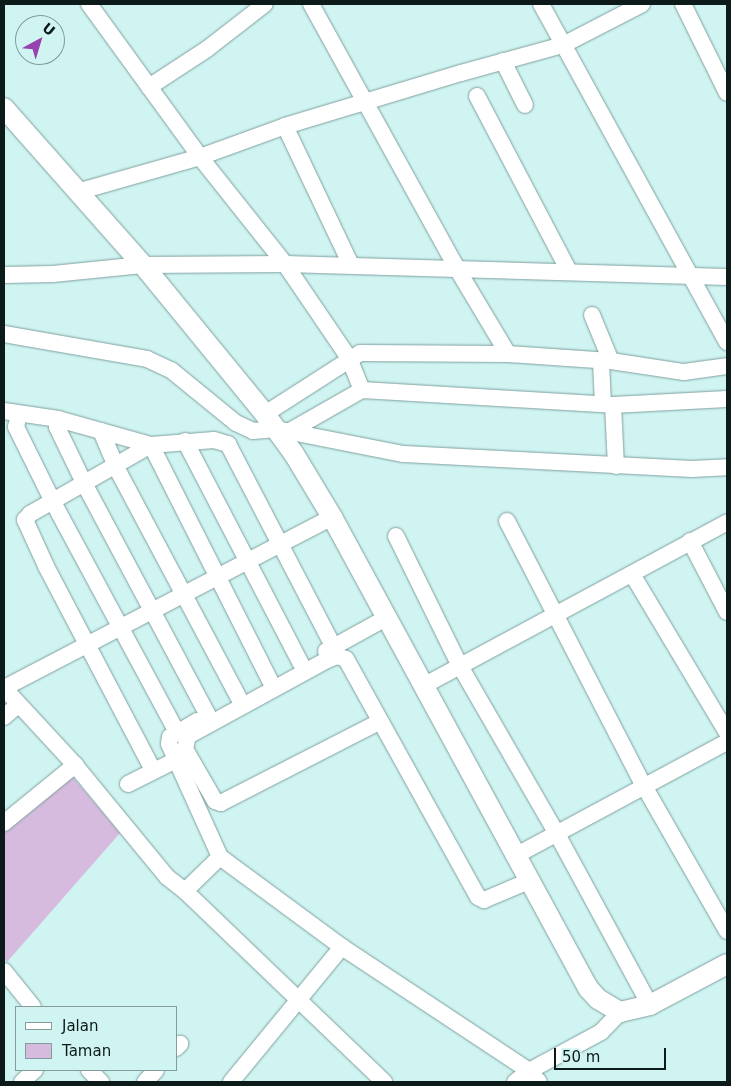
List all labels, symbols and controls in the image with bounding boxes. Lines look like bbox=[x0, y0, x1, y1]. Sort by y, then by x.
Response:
north arrow bbox=[15, 15, 65, 65]
text: U bbox=[39, 19, 58, 39]
legend bbox=[15, 1006, 178, 1071]
text: Jalan bbox=[62, 1017, 98, 1035]
scale bar bbox=[556, 1038, 668, 1070]
text: Taman bbox=[62, 1042, 111, 1060]
text: 50 m bbox=[562, 1048, 600, 1066]

